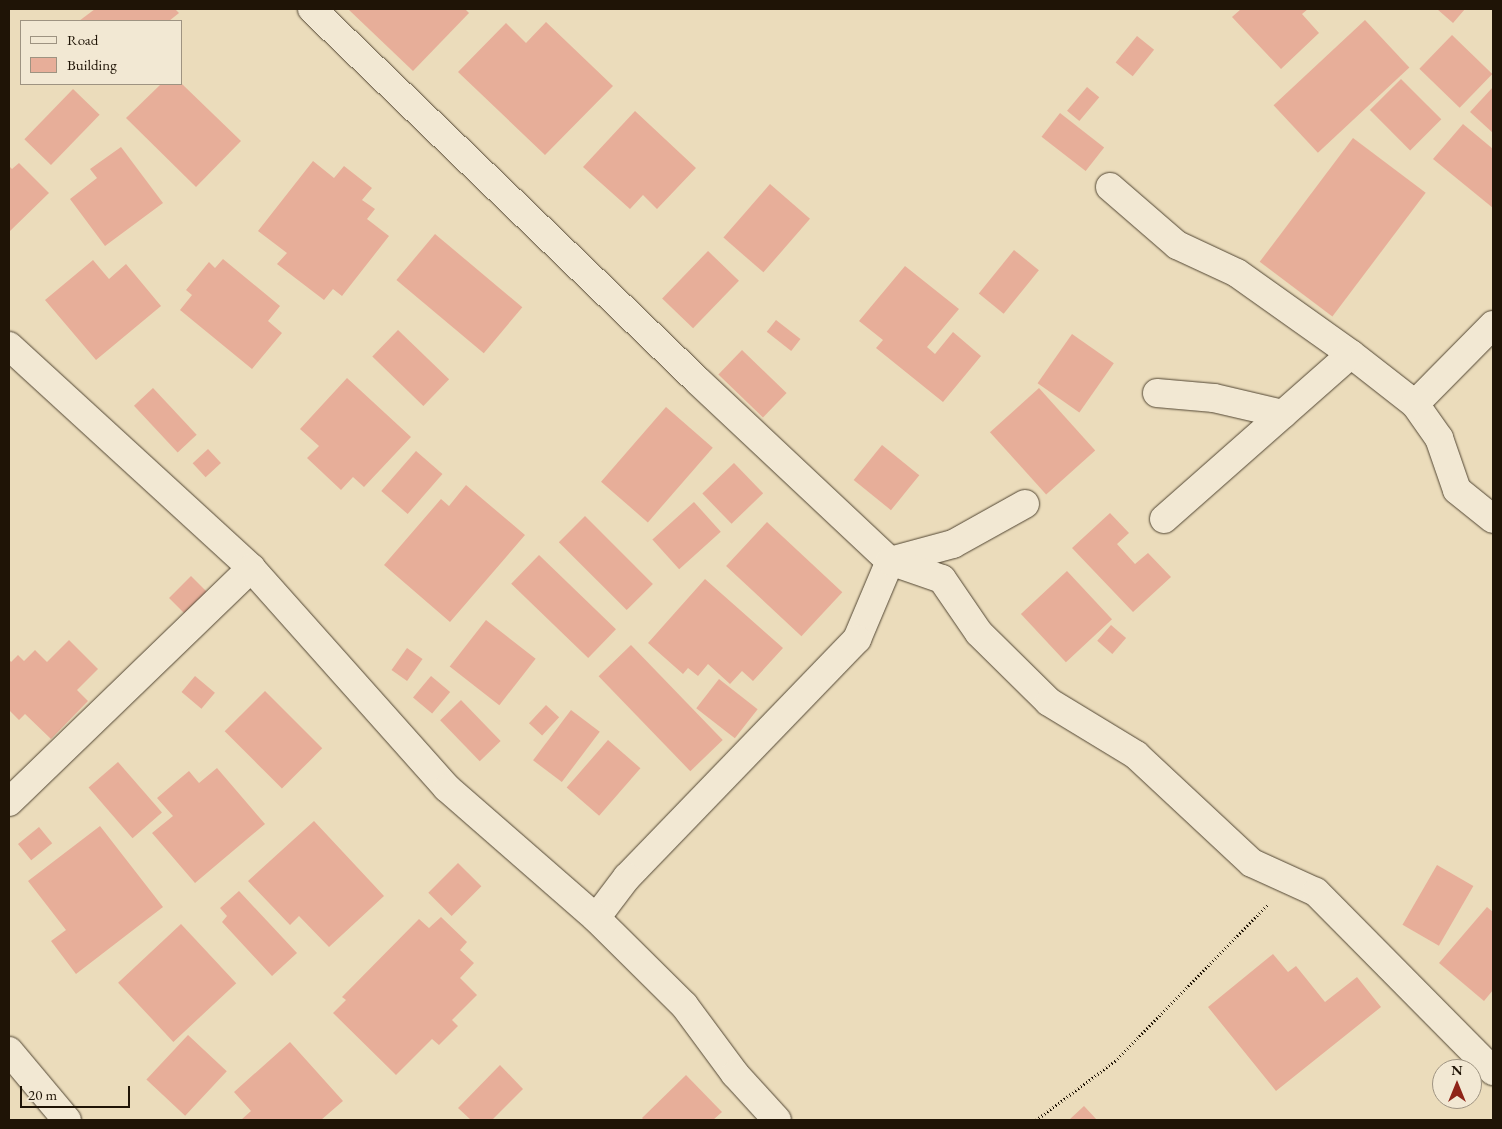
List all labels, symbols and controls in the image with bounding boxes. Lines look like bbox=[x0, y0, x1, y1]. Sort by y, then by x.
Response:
legend bbox=[20, 20, 182, 85]
text: Road bbox=[67, 30, 98, 49]
text: Building bbox=[67, 55, 117, 74]
north arrow bbox=[1432, 1059, 1482, 1109]
text: N bbox=[1451, 1061, 1463, 1079]
scale bar bbox=[22, 1076, 132, 1108]
text: 20 m bbox=[28, 1085, 57, 1104]

